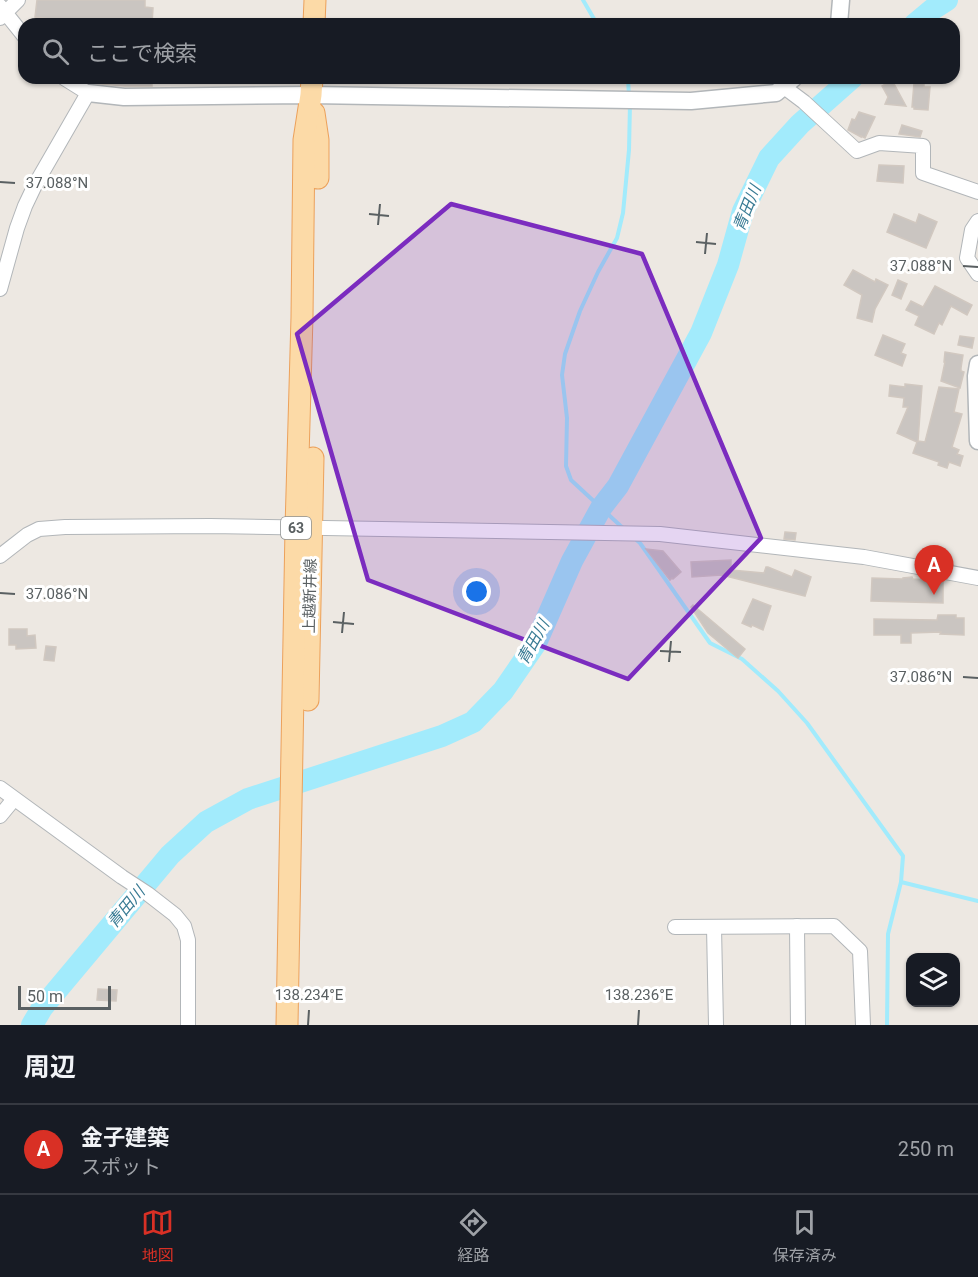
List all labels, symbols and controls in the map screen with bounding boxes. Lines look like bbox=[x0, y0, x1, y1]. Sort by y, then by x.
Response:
search box bbox=[18, 18, 960, 84]
icon: search bbox=[39, 35, 72, 68]
text: ここで検索 bbox=[87, 41, 197, 66]
text: 37.088°N bbox=[26, 174, 88, 192]
water label: 青田川 bbox=[729, 180, 766, 234]
text: 37.088°N bbox=[890, 257, 952, 275]
road number: 63 bbox=[281, 517, 311, 539]
pin: A bbox=[914, 546, 954, 595]
street label: 上越新井線 bbox=[300, 558, 320, 634]
your location bbox=[462, 577, 491, 606]
text: 37.086°N bbox=[26, 585, 88, 603]
water label: 青田川 bbox=[513, 615, 554, 668]
text: 37.086°N bbox=[890, 668, 952, 686]
water label: 青田川 bbox=[103, 881, 150, 931]
map controls bbox=[906, 953, 960, 1007]
button: layers bbox=[906, 953, 960, 1007]
scale bar bbox=[18, 983, 111, 1010]
text: 138.234°E bbox=[275, 986, 344, 1004]
text: 138.236°E bbox=[605, 986, 674, 1004]
text: 50 m bbox=[27, 987, 63, 1006]
text: 周辺 bbox=[24, 1052, 76, 1082]
text: 金子建築 bbox=[81, 1125, 169, 1150]
text: A bbox=[37, 1137, 50, 1161]
text: 250 m bbox=[898, 1137, 954, 1161]
text: スポット bbox=[81, 1155, 161, 1179]
tab: 地図 bbox=[141, 1206, 174, 1266]
tab: 経路 bbox=[457, 1206, 490, 1266]
tab: 保存済み bbox=[773, 1206, 837, 1266]

